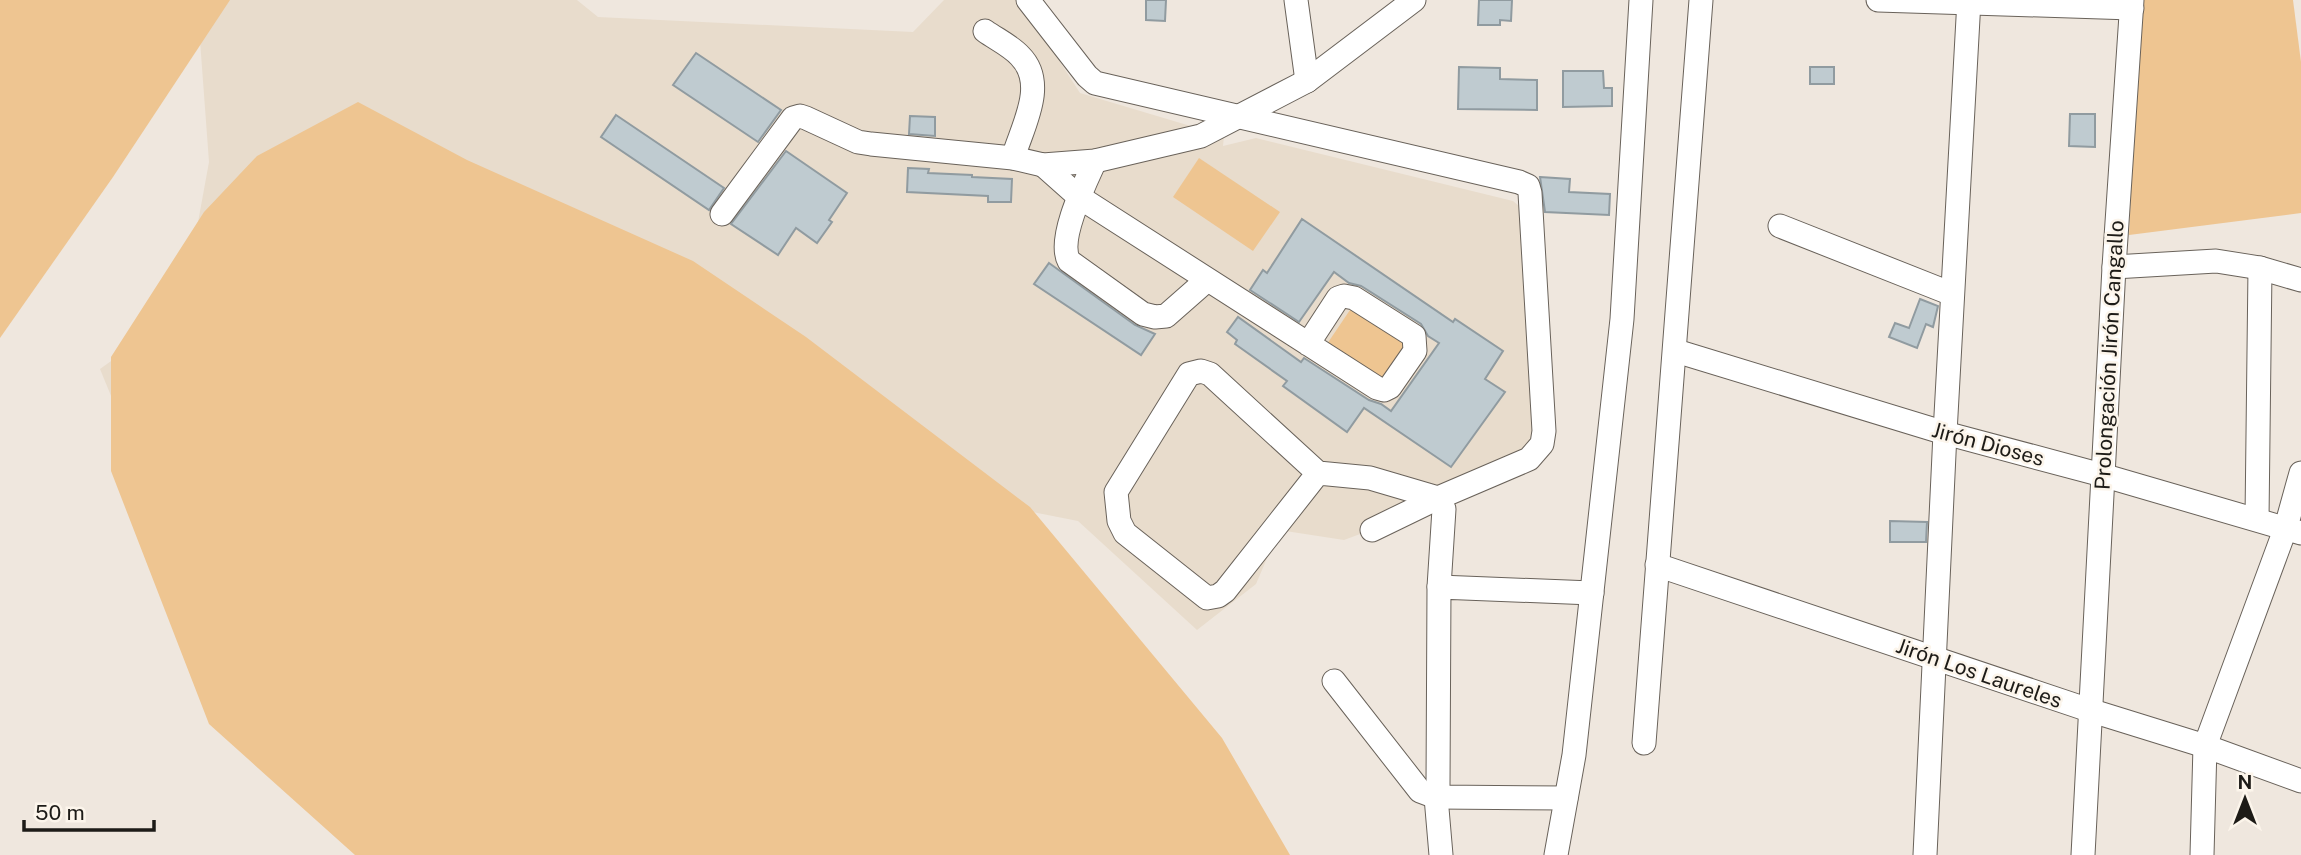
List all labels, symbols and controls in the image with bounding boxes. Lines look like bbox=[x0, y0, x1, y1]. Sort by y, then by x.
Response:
street label: Prolongación Jirón Cangallo bbox=[2089, 220, 2129, 490]
street label: Jirón Dioses bbox=[1929, 417, 2047, 471]
street label: Jirón Los Laureles bbox=[1893, 633, 2065, 713]
north arrow bbox=[2210, 764, 2280, 834]
text: N bbox=[2238, 771, 2252, 793]
scale bar bbox=[24, 788, 154, 832]
text: 50 m bbox=[35, 800, 85, 825]

